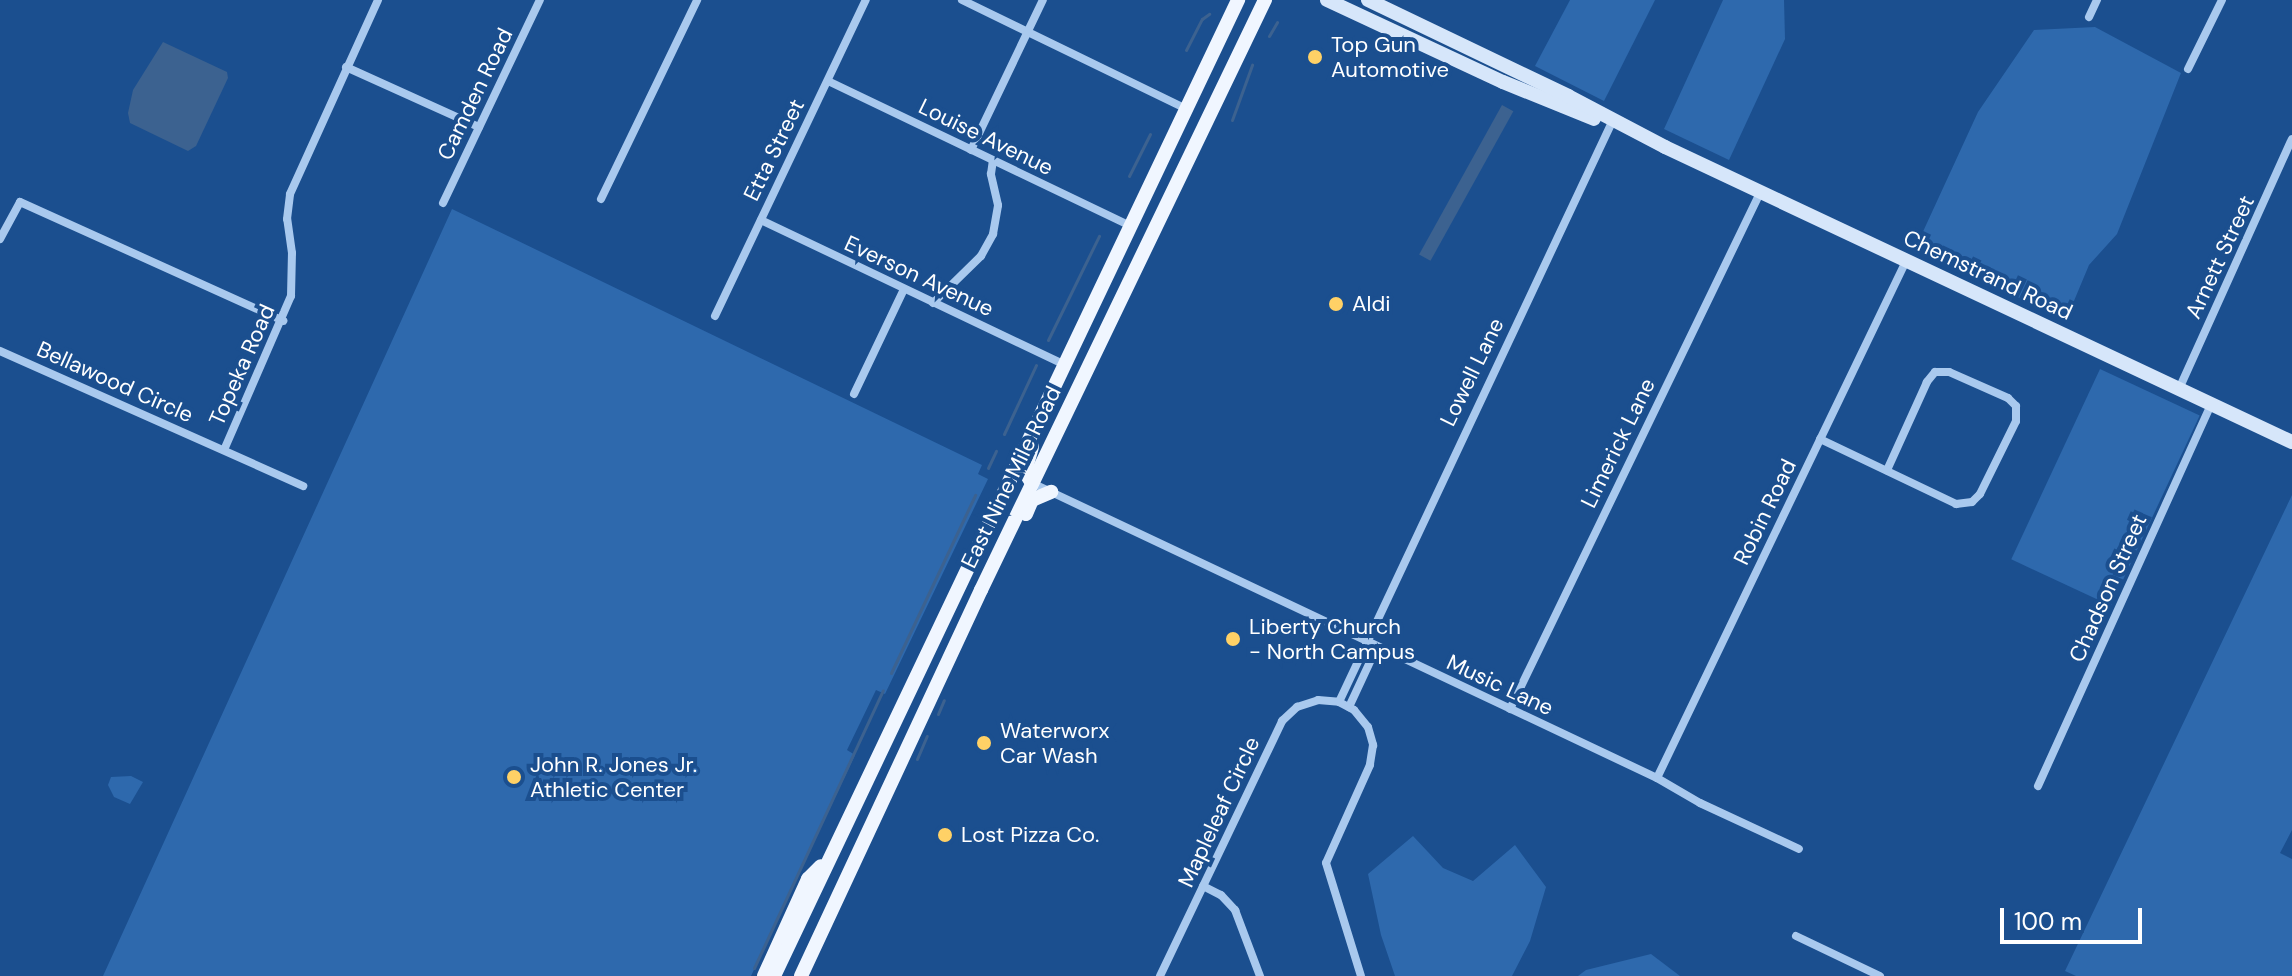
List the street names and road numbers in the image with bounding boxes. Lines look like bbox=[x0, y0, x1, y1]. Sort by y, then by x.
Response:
street label: Camden Road bbox=[432, 24, 518, 164]
street label: Louise Avenue bbox=[915, 93, 1057, 181]
street label: Etta Street bbox=[738, 95, 810, 205]
street label: Arnett Street bbox=[2180, 191, 2260, 323]
street label: Chemstrand Road bbox=[1899, 224, 2077, 326]
street label: Everson Avenue bbox=[840, 230, 998, 322]
street label: Topeka Road bbox=[204, 300, 280, 430]
street label: Lowell Lane bbox=[1434, 314, 1510, 430]
street label: Bellawood Circle bbox=[33, 336, 197, 428]
street label: Limerick Lane bbox=[1575, 374, 1661, 512]
street label: East Nine Mile Road bbox=[955, 382, 1067, 572]
street label: Robin Road bbox=[1728, 455, 1802, 569]
street label: Chadson Street bbox=[2064, 510, 2152, 666]
street label: Music Lane bbox=[1443, 649, 1557, 721]
street label: Mapleleaf Circle bbox=[1173, 733, 1265, 891]

